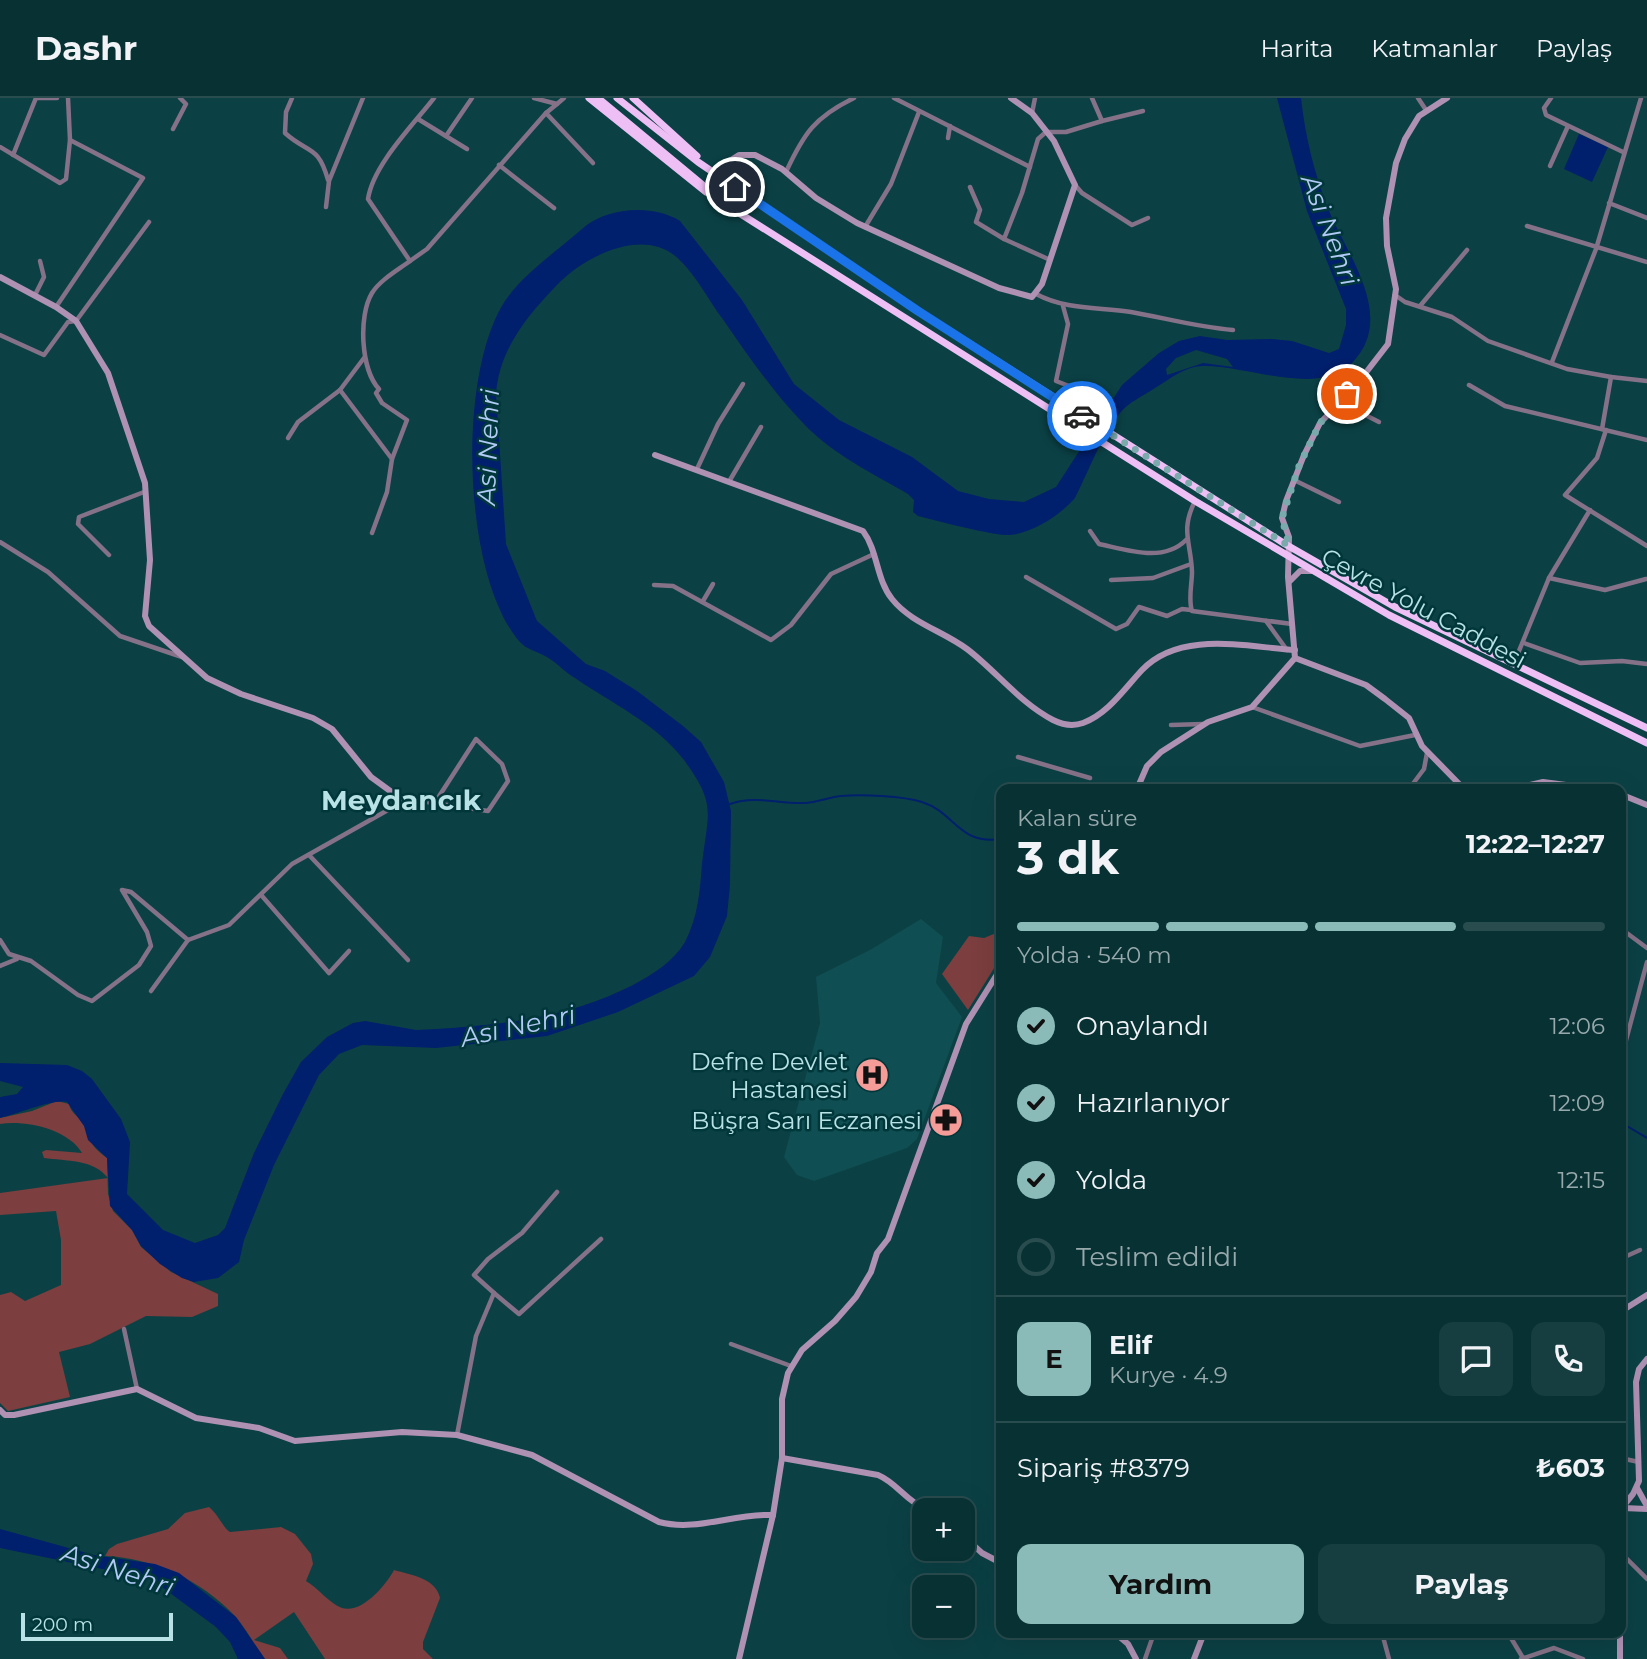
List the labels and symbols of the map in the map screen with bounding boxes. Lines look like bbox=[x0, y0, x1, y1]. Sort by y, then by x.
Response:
pin bbox=[705, 157, 765, 217]
water label: Asi Nehri bbox=[1293, 168, 1366, 290]
pin bbox=[1317, 364, 1377, 424]
courier bbox=[1047, 381, 1117, 451]
water label: Asi Nehri bbox=[470, 388, 506, 508]
street label: Çevre Yolu Caddesi bbox=[1317, 542, 1531, 674]
district label: Meydancık bbox=[321, 783, 482, 817]
water label: Asi Nehri bbox=[456, 998, 578, 1054]
place label: Defne Devlet Hastanesi bbox=[691, 1047, 848, 1104]
hospital icon: Defne Devlet Hastanesi bbox=[853, 1056, 891, 1094]
pharmacy icon: Büşra Sarı Eczanesi bbox=[927, 1101, 965, 1139]
place label: Büşra Sarı Eczanesi bbox=[691, 1106, 922, 1135]
water label: Asi Nehri bbox=[56, 1536, 178, 1603]
scale bar bbox=[21, 1610, 173, 1642]

